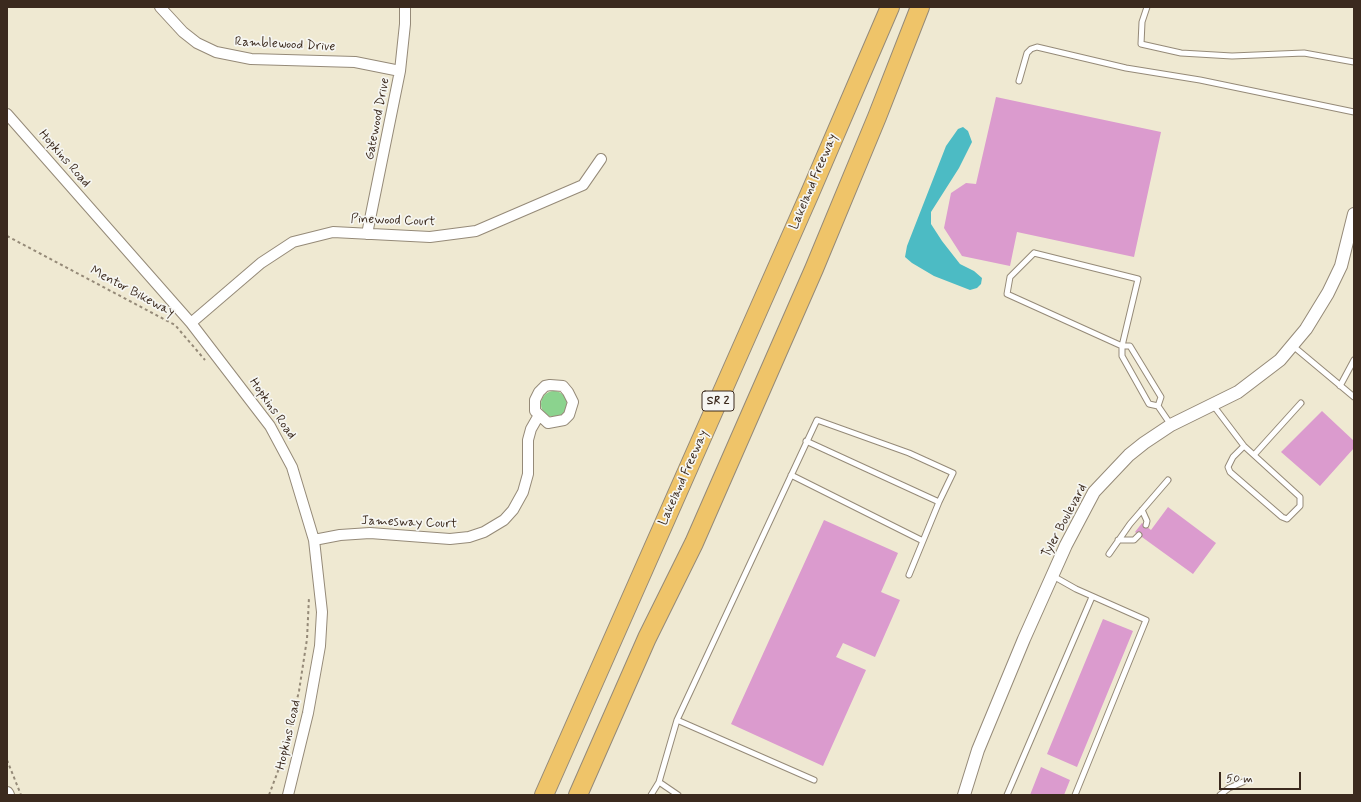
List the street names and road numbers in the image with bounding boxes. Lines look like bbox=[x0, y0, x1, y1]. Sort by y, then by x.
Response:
street label: Ramblewood Drive bbox=[234, 35, 336, 55]
street label: Gatewood Drive bbox=[362, 77, 394, 161]
street label: Hopkins Road bbox=[35, 127, 93, 191]
street label: Lakeland Freeway bbox=[787, 132, 841, 232]
street label: Pinewood Court bbox=[350, 212, 436, 230]
street label: Mentor Bikeway bbox=[87, 263, 177, 321]
street label: Hopkins Road bbox=[245, 375, 299, 443]
road number: SR 2 bbox=[702, 391, 734, 411]
street label: Lakeland Freeway bbox=[656, 428, 712, 528]
street label: Tyler Boulevard bbox=[1039, 481, 1091, 561]
street label: Jamesway Court bbox=[361, 514, 457, 532]
street label: Hopkins Road bbox=[273, 699, 305, 771]

